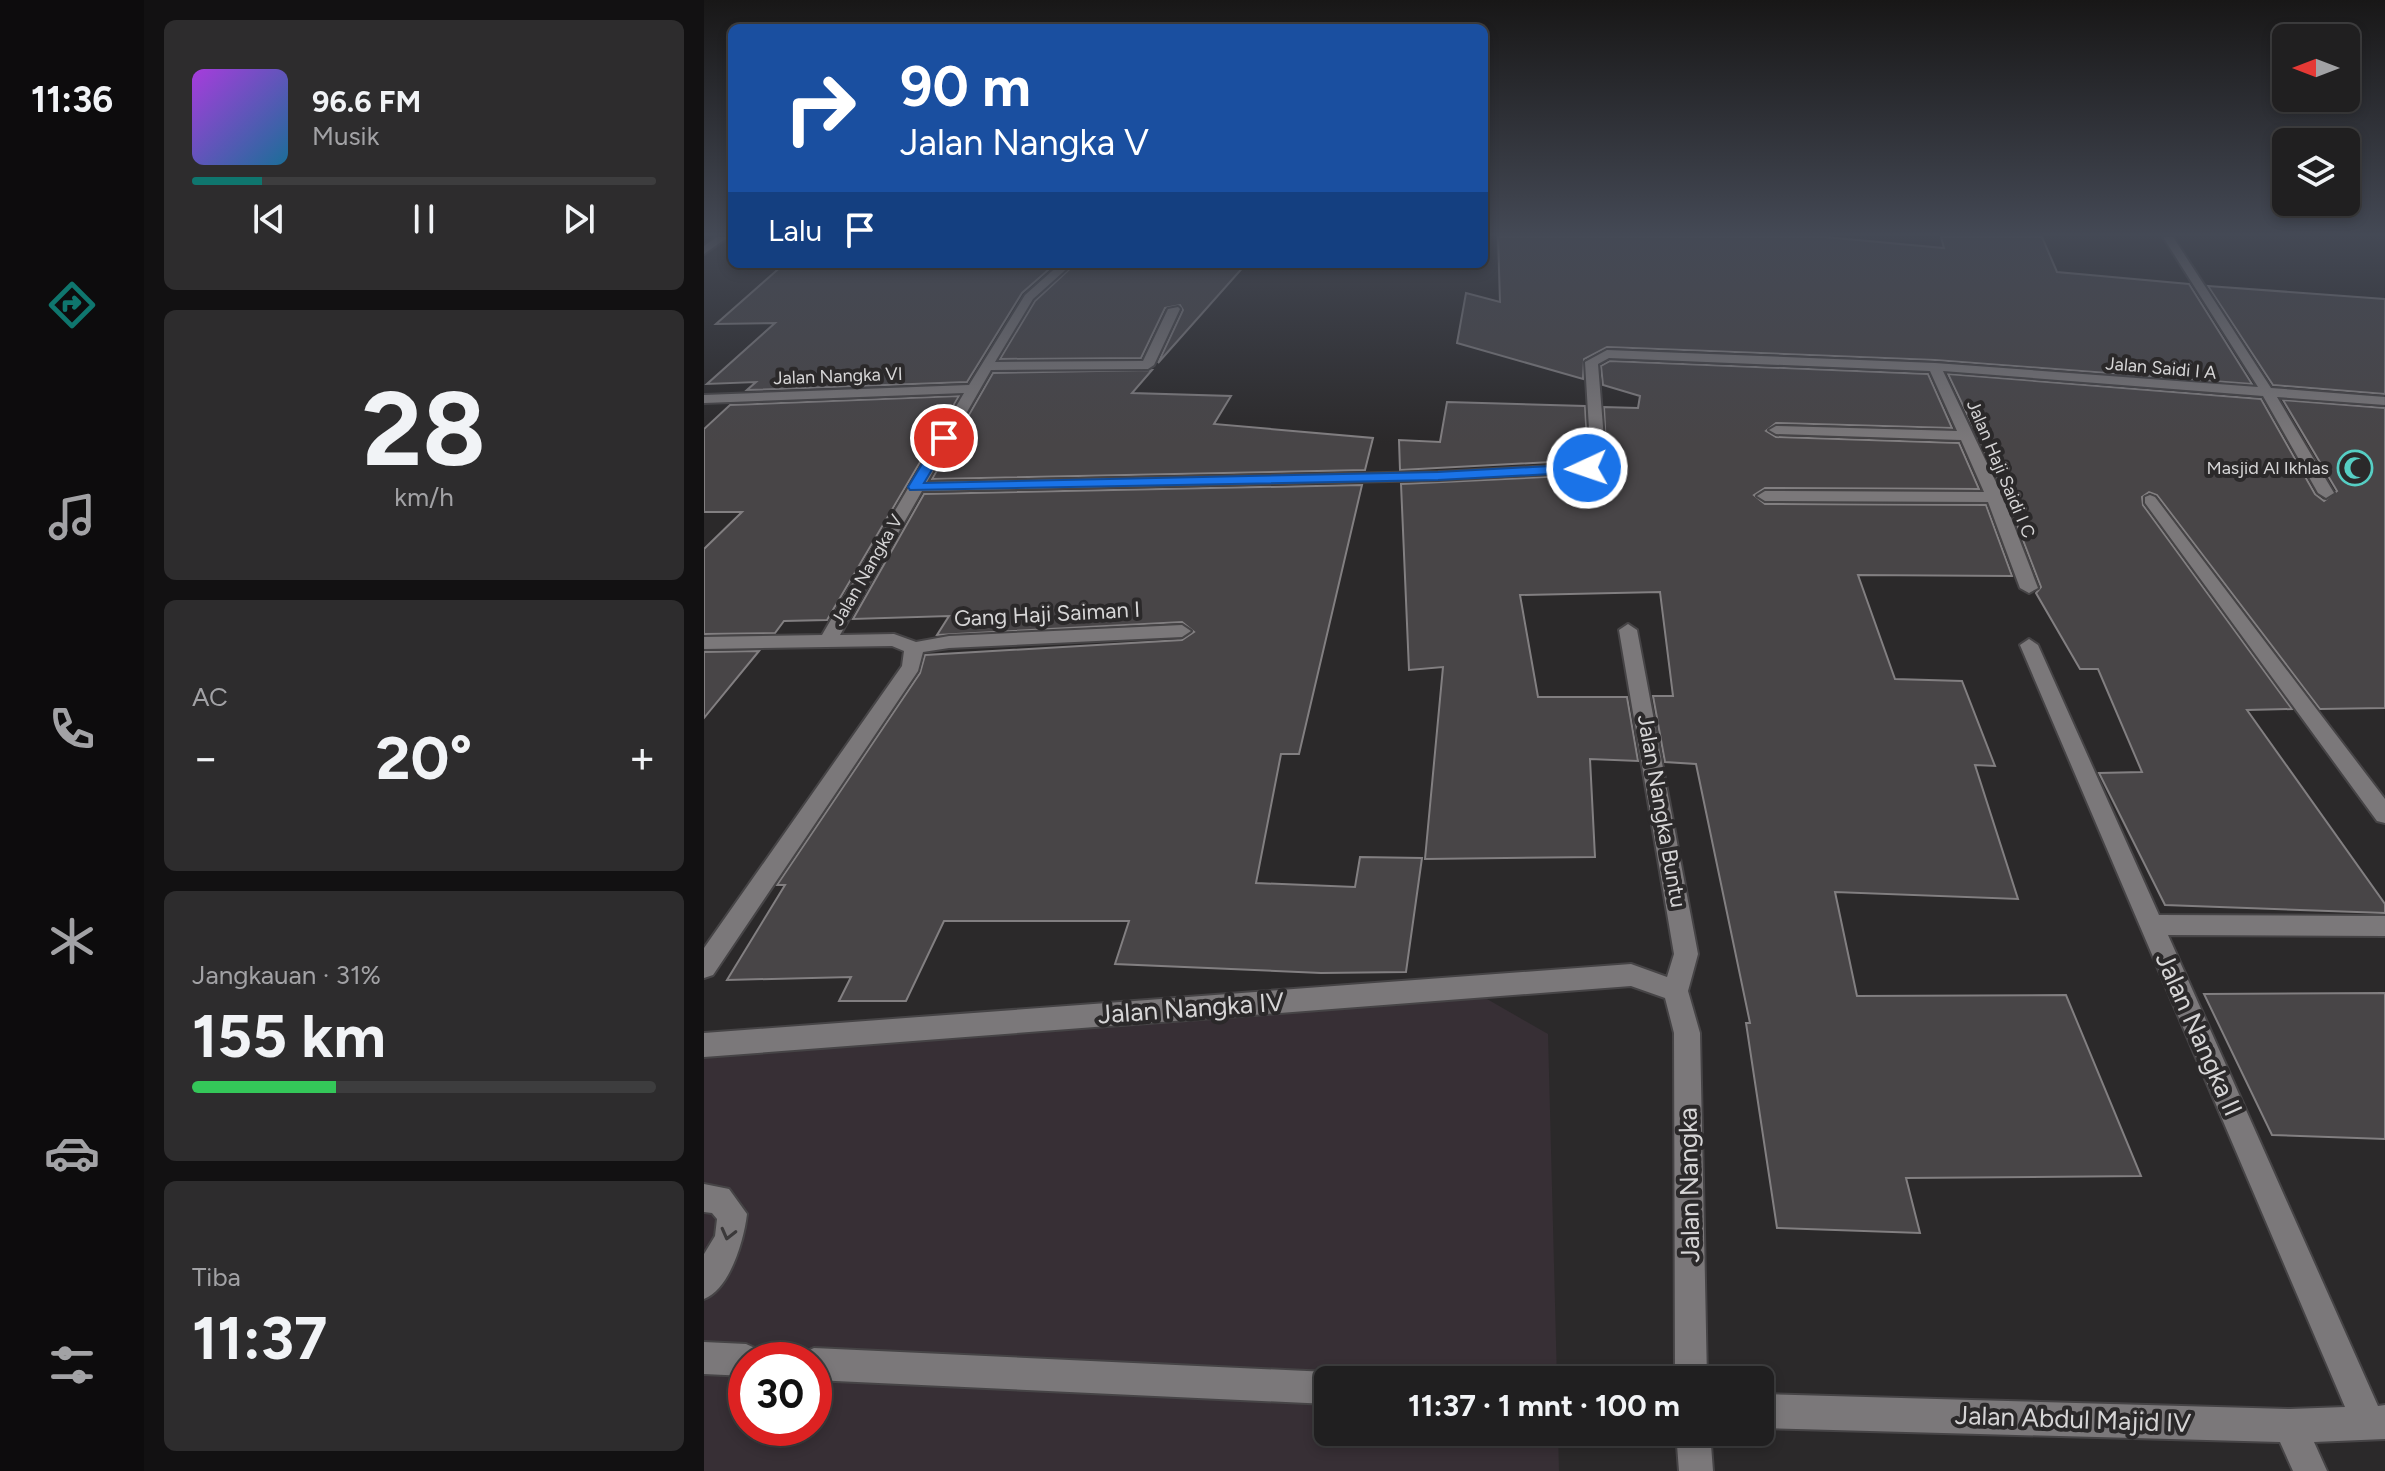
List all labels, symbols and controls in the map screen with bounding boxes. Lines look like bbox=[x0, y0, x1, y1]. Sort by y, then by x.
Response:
north arrow bbox=[2272, 24, 2360, 112]
map controls bbox=[2272, 24, 2360, 216]
text: 90 m bbox=[900, 53, 1031, 120]
icon: right bbox=[768, 56, 872, 160]
text: 11:36 bbox=[31, 78, 113, 121]
text: 96.6 FM bbox=[312, 83, 421, 120]
text: Musik bbox=[312, 120, 379, 152]
text: Jalan Nangka V bbox=[900, 121, 1149, 164]
button: layers bbox=[2272, 128, 2360, 216]
icon: previous bbox=[247, 197, 291, 241]
icon: pause bbox=[402, 197, 446, 241]
icon: next bbox=[557, 197, 601, 241]
icon: arrive bbox=[838, 208, 882, 252]
text: Lalu bbox=[768, 212, 822, 249]
icon: directions bbox=[44, 277, 100, 333]
street label: Jalan Saidi I A bbox=[2105, 352, 2217, 384]
street label: Jalan Nangka VI bbox=[773, 363, 903, 389]
text: 28 bbox=[362, 366, 486, 491]
street label: Jalan Haji Saidi I C bbox=[1962, 397, 2040, 541]
pin bbox=[910, 404, 978, 472]
icon: arrive bbox=[922, 416, 966, 460]
position arrow bbox=[1545, 426, 1629, 510]
mosque icon: Masjid Al Ikhlas bbox=[2336, 449, 2374, 487]
place label: Masjid Al Ikhlas bbox=[2206, 457, 2329, 479]
text: km/h bbox=[394, 481, 454, 513]
icon: music bbox=[44, 489, 100, 545]
street label: Jalan Nangka V bbox=[826, 510, 908, 629]
street label: Gang Haji Saiman I bbox=[953, 596, 1141, 632]
text: AC bbox=[192, 681, 228, 713]
icon: phone bbox=[44, 701, 100, 757]
street label: Jalan Nangka Buntu bbox=[1632, 712, 1692, 910]
text: 20° bbox=[376, 722, 472, 794]
text: − bbox=[192, 731, 219, 784]
text: + bbox=[629, 731, 656, 784]
icon: climate bbox=[44, 913, 100, 969]
street label: Jalan Nangka II bbox=[2149, 947, 2249, 1121]
text: Jangkauan · 31% bbox=[192, 959, 381, 991]
street label: Jalan Nangka IV bbox=[1097, 986, 1285, 1030]
text: 155 km bbox=[192, 1000, 386, 1072]
street label: Jalan Nangka bbox=[1672, 1107, 1706, 1263]
icon: car bbox=[44, 1125, 100, 1181]
one-way arrow bbox=[720, 1227, 737, 1241]
text: Tiba bbox=[192, 1261, 241, 1293]
text: 11:37 bbox=[192, 1302, 327, 1374]
icon: filters bbox=[44, 1337, 100, 1393]
speed limit sign: 30 bbox=[728, 1342, 832, 1446]
text: 11:37 · 1 mnt · 100 m bbox=[1408, 1387, 1680, 1424]
street label: Jalan Abdul Majid IV bbox=[1954, 1399, 2192, 1439]

